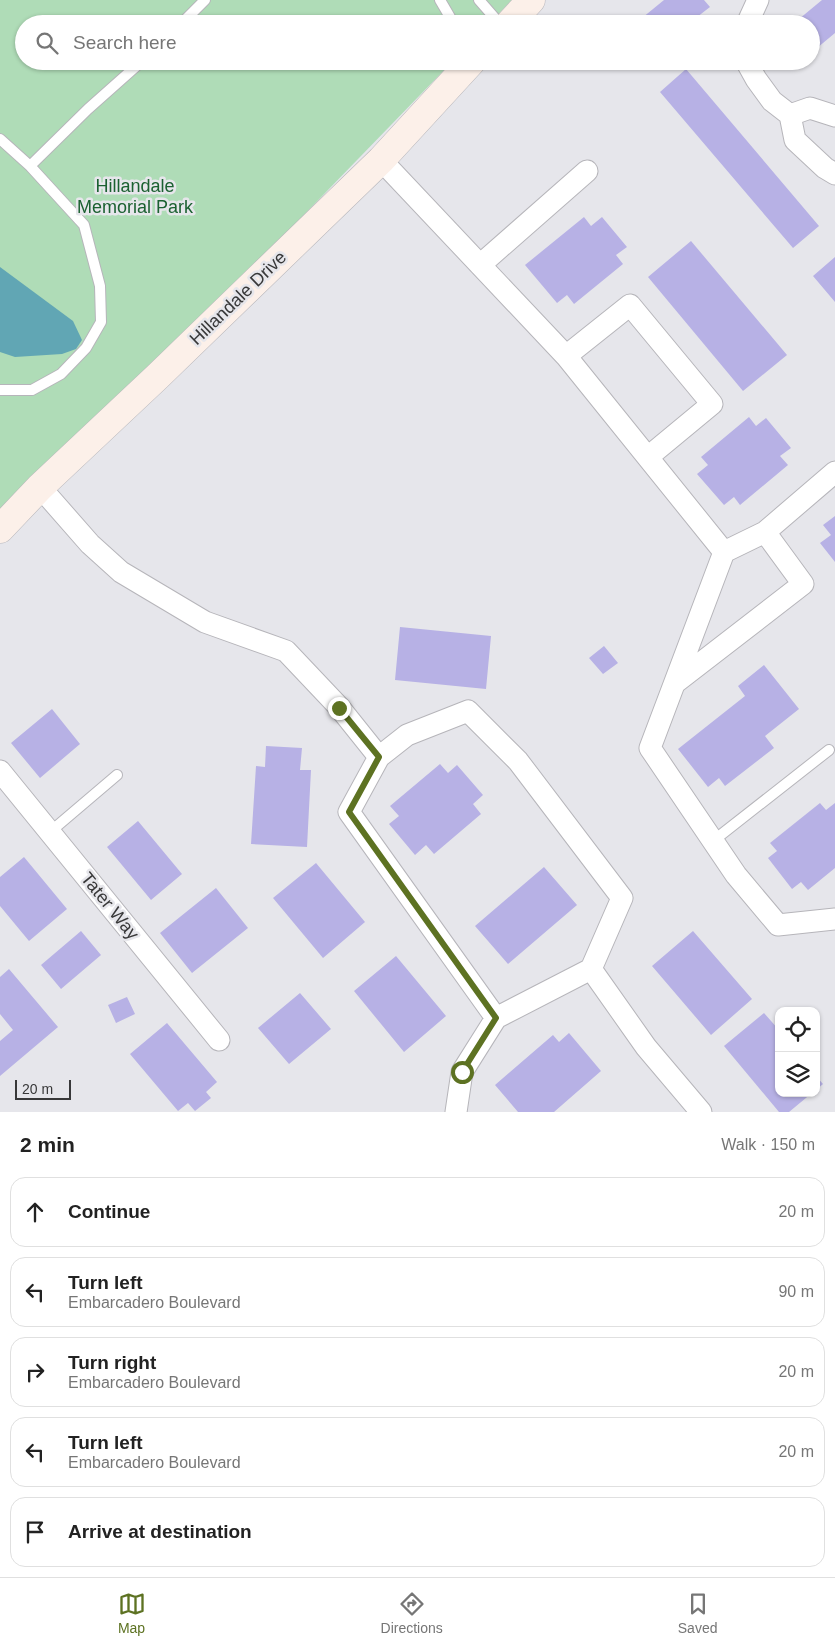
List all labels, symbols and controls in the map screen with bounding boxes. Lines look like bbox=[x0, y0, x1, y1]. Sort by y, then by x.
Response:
search box bbox=[15, 15, 820, 70]
icon: search bbox=[33, 29, 61, 57]
text: Search here bbox=[73, 32, 177, 53]
park label: Hillandale Memorial Park bbox=[77, 176, 194, 217]
street label: Hillandale Drive bbox=[186, 247, 290, 349]
route end bbox=[328, 697, 351, 720]
street label: Tater Way bbox=[77, 868, 143, 944]
map controls bbox=[775, 1007, 820, 1097]
button: locate bbox=[775, 1007, 820, 1052]
button: layers bbox=[775, 1052, 820, 1097]
route start bbox=[451, 1061, 474, 1084]
scale bar bbox=[15, 1077, 71, 1100]
text: 20 m bbox=[22, 1081, 53, 1097]
text: 2 min bbox=[20, 1133, 75, 1156]
text: Walk · 150 m bbox=[721, 1136, 815, 1153]
icon: ahead bbox=[21, 1198, 49, 1226]
text: Continue bbox=[68, 1201, 150, 1222]
text: 20 m bbox=[778, 1203, 814, 1220]
text: Turn left bbox=[68, 1272, 143, 1293]
icon: left bbox=[21, 1278, 49, 1306]
text: 90 m bbox=[778, 1283, 814, 1300]
text: Embarcadero Boulevard bbox=[68, 1294, 241, 1311]
text: Turn right bbox=[68, 1352, 156, 1373]
icon: right bbox=[21, 1358, 49, 1386]
text: 20 m bbox=[778, 1363, 814, 1380]
text: Embarcadero Boulevard bbox=[68, 1374, 241, 1391]
text: Turn left bbox=[68, 1432, 143, 1453]
icon: left bbox=[21, 1438, 49, 1466]
text: 20 m bbox=[778, 1443, 814, 1460]
text: Embarcadero Boulevard bbox=[68, 1454, 241, 1471]
icon: arrive bbox=[21, 1518, 49, 1546]
text: Arrive at destination bbox=[68, 1521, 252, 1542]
tab: Map bbox=[118, 1590, 146, 1636]
tab: Directions bbox=[381, 1590, 443, 1636]
tab: Saved bbox=[678, 1590, 717, 1636]

